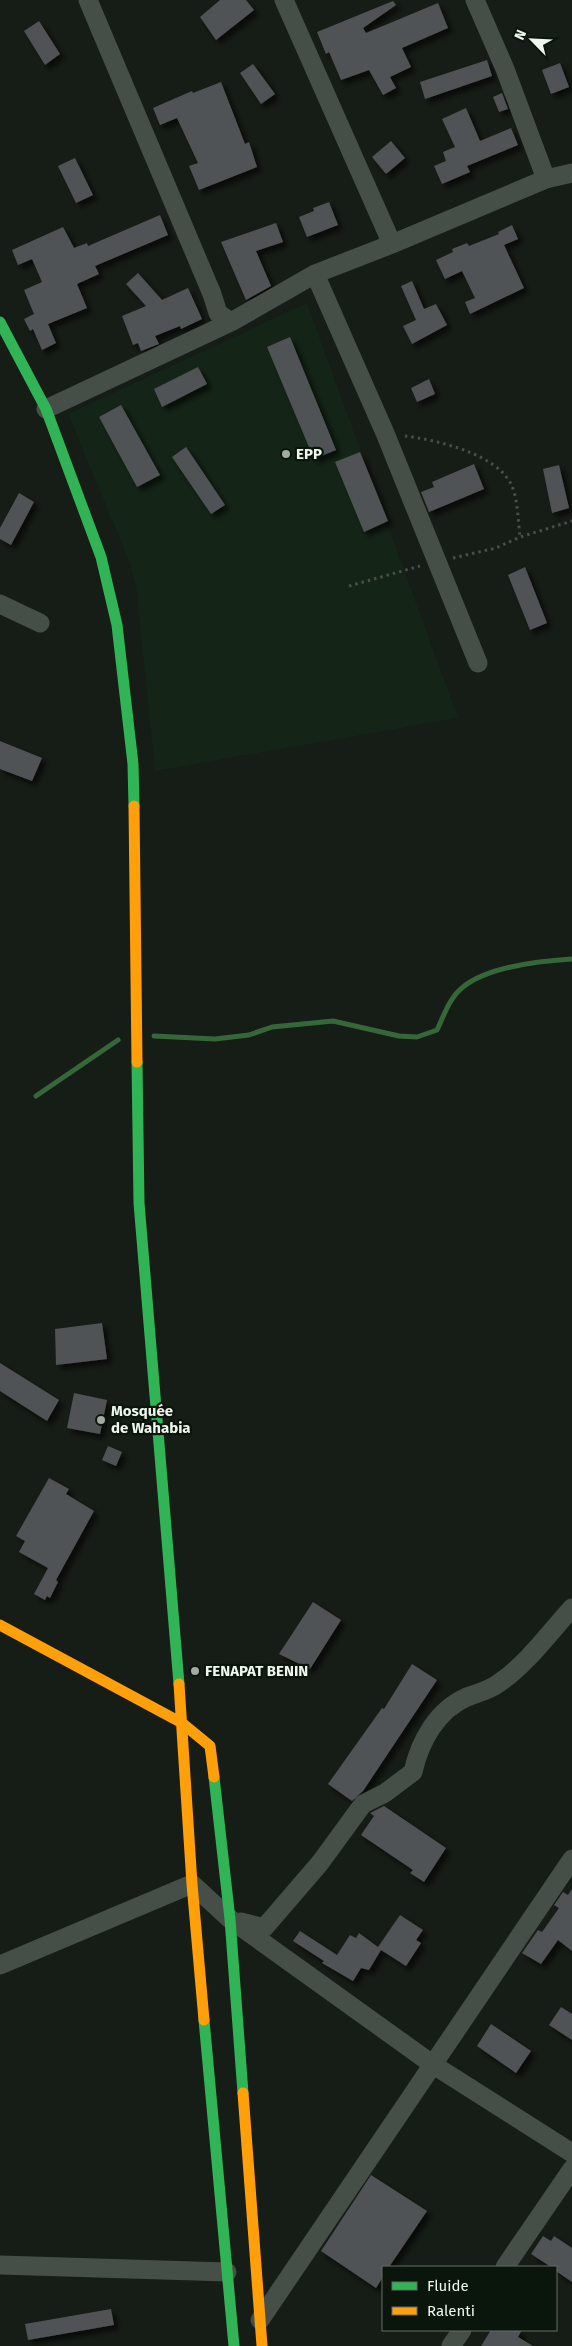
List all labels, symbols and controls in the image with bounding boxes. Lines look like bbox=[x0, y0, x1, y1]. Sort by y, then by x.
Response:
north arrow bbox=[507, 15, 557, 65]
text: N bbox=[511, 27, 530, 43]
place label: EPP bbox=[296, 445, 322, 463]
marker: EPP bbox=[280, 448, 292, 460]
place label: Mosquée de Wahabia bbox=[111, 1402, 191, 1437]
marker: Mosquée de Wahabia bbox=[95, 1414, 107, 1426]
place label: FENAPAT BENIN bbox=[205, 1662, 308, 1680]
marker: FENAPAT BENIN bbox=[189, 1665, 201, 1677]
legend bbox=[382, 2266, 557, 2331]
text: Fluide bbox=[427, 2277, 469, 2295]
text: Ralenti bbox=[427, 2302, 475, 2320]

